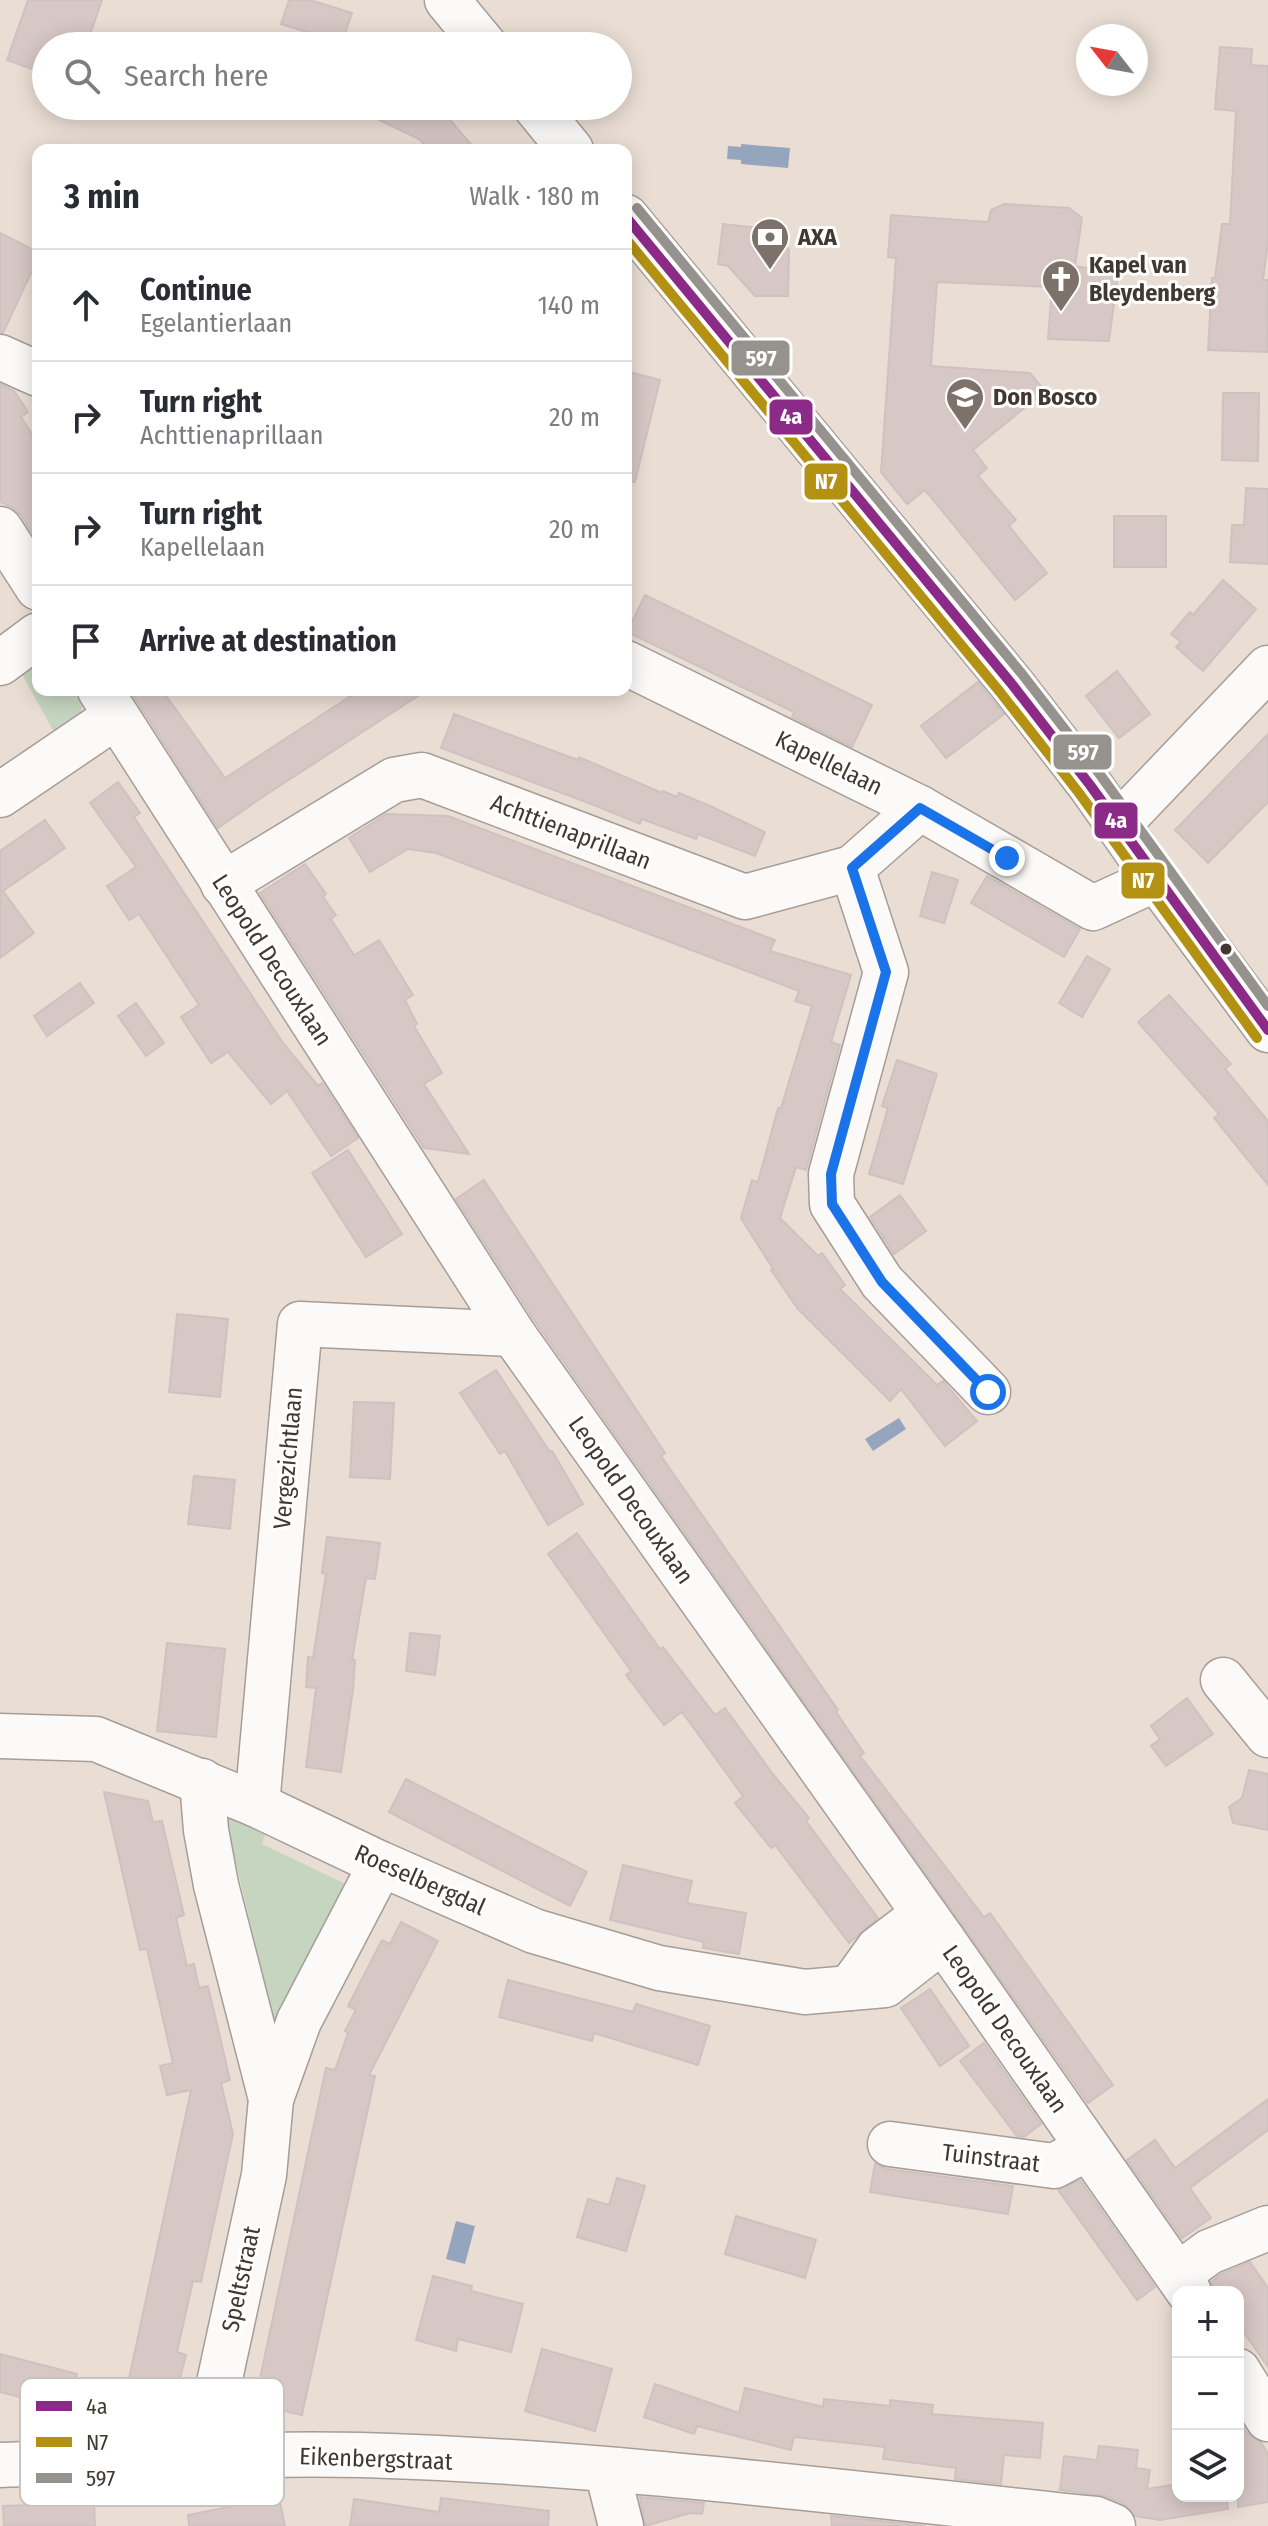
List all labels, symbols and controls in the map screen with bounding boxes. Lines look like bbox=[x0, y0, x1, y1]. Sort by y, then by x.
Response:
north arrow bbox=[1076, 24, 1148, 96]
search box bbox=[32, 32, 632, 120]
icon: search bbox=[60, 54, 104, 98]
text: Search here bbox=[124, 58, 269, 94]
text: 3 min bbox=[64, 176, 140, 217]
text: Walk · 180 m bbox=[469, 181, 600, 212]
bank icon: AXA bbox=[749, 216, 791, 271]
place label: AXA bbox=[797, 223, 838, 251]
place label: Kapel van Bleydenberg bbox=[1089, 251, 1216, 307]
church icon: Kapel van Bleydenberg bbox=[1040, 258, 1082, 313]
text: Continue bbox=[140, 272, 252, 308]
icon: ahead bbox=[64, 283, 108, 327]
text: 140 m bbox=[538, 290, 600, 321]
text: Egelantierlaan bbox=[140, 308, 292, 339]
line badge: 597 bbox=[730, 339, 791, 377]
text: 597 bbox=[746, 345, 777, 372]
school or university icon: Don Bosco bbox=[944, 376, 986, 431]
place label: Don Bosco bbox=[993, 383, 1097, 411]
text: Turn right bbox=[140, 384, 262, 420]
icon: right bbox=[64, 395, 108, 439]
line badge: 4a bbox=[768, 398, 814, 436]
text: 20 m bbox=[549, 402, 600, 433]
text: 4a bbox=[780, 403, 802, 430]
text: Achttienaprillaan bbox=[140, 420, 323, 451]
line badge: N7 bbox=[803, 462, 849, 501]
text: N7 bbox=[815, 468, 838, 495]
text: Turn right bbox=[140, 496, 262, 532]
icon: right bbox=[64, 507, 108, 551]
text: 20 m bbox=[549, 514, 600, 545]
text: Kapellelaan bbox=[140, 532, 265, 563]
icon: arrive bbox=[64, 619, 108, 663]
text: Arrive at destination bbox=[140, 623, 397, 659]
street label: Kapellelaan bbox=[771, 725, 887, 801]
line badge: 597 bbox=[1052, 733, 1113, 771]
text: 597 bbox=[1068, 739, 1099, 766]
street label: Achttienaprillaan bbox=[487, 789, 655, 875]
line badge: 4a bbox=[1093, 801, 1139, 840]
text: 4a bbox=[1105, 807, 1127, 834]
route end bbox=[989, 840, 1025, 876]
line badge: N7 bbox=[1120, 861, 1166, 900]
text: N7 bbox=[1132, 867, 1155, 894]
street label: Leopold Decouxlaan bbox=[206, 869, 338, 1051]
unlabelled marker bbox=[1218, 941, 1234, 957]
route start bbox=[970, 1374, 1006, 1410]
street label: Vergezichtlaan bbox=[268, 1386, 308, 1530]
street label: Leopold Decouxlaan bbox=[563, 1411, 699, 1589]
street label: Roeselbergdal bbox=[350, 1839, 490, 1921]
street label: Leopold Decouxlaan bbox=[937, 1940, 1073, 2118]
street label: Tuinstraat bbox=[940, 2138, 1042, 2178]
street label: Speltstraat bbox=[216, 2223, 266, 2335]
map controls bbox=[1172, 2286, 1244, 2502]
button: + bbox=[1172, 2286, 1244, 2358]
button: − bbox=[1172, 2358, 1244, 2430]
legend bbox=[20, 2378, 284, 2506]
text: 4a bbox=[86, 2393, 107, 2420]
text: N7 bbox=[86, 2429, 108, 2456]
button: layers bbox=[1172, 2430, 1244, 2502]
street label: Eikenbergstraat bbox=[299, 2442, 453, 2476]
text: 597 bbox=[86, 2465, 115, 2492]

